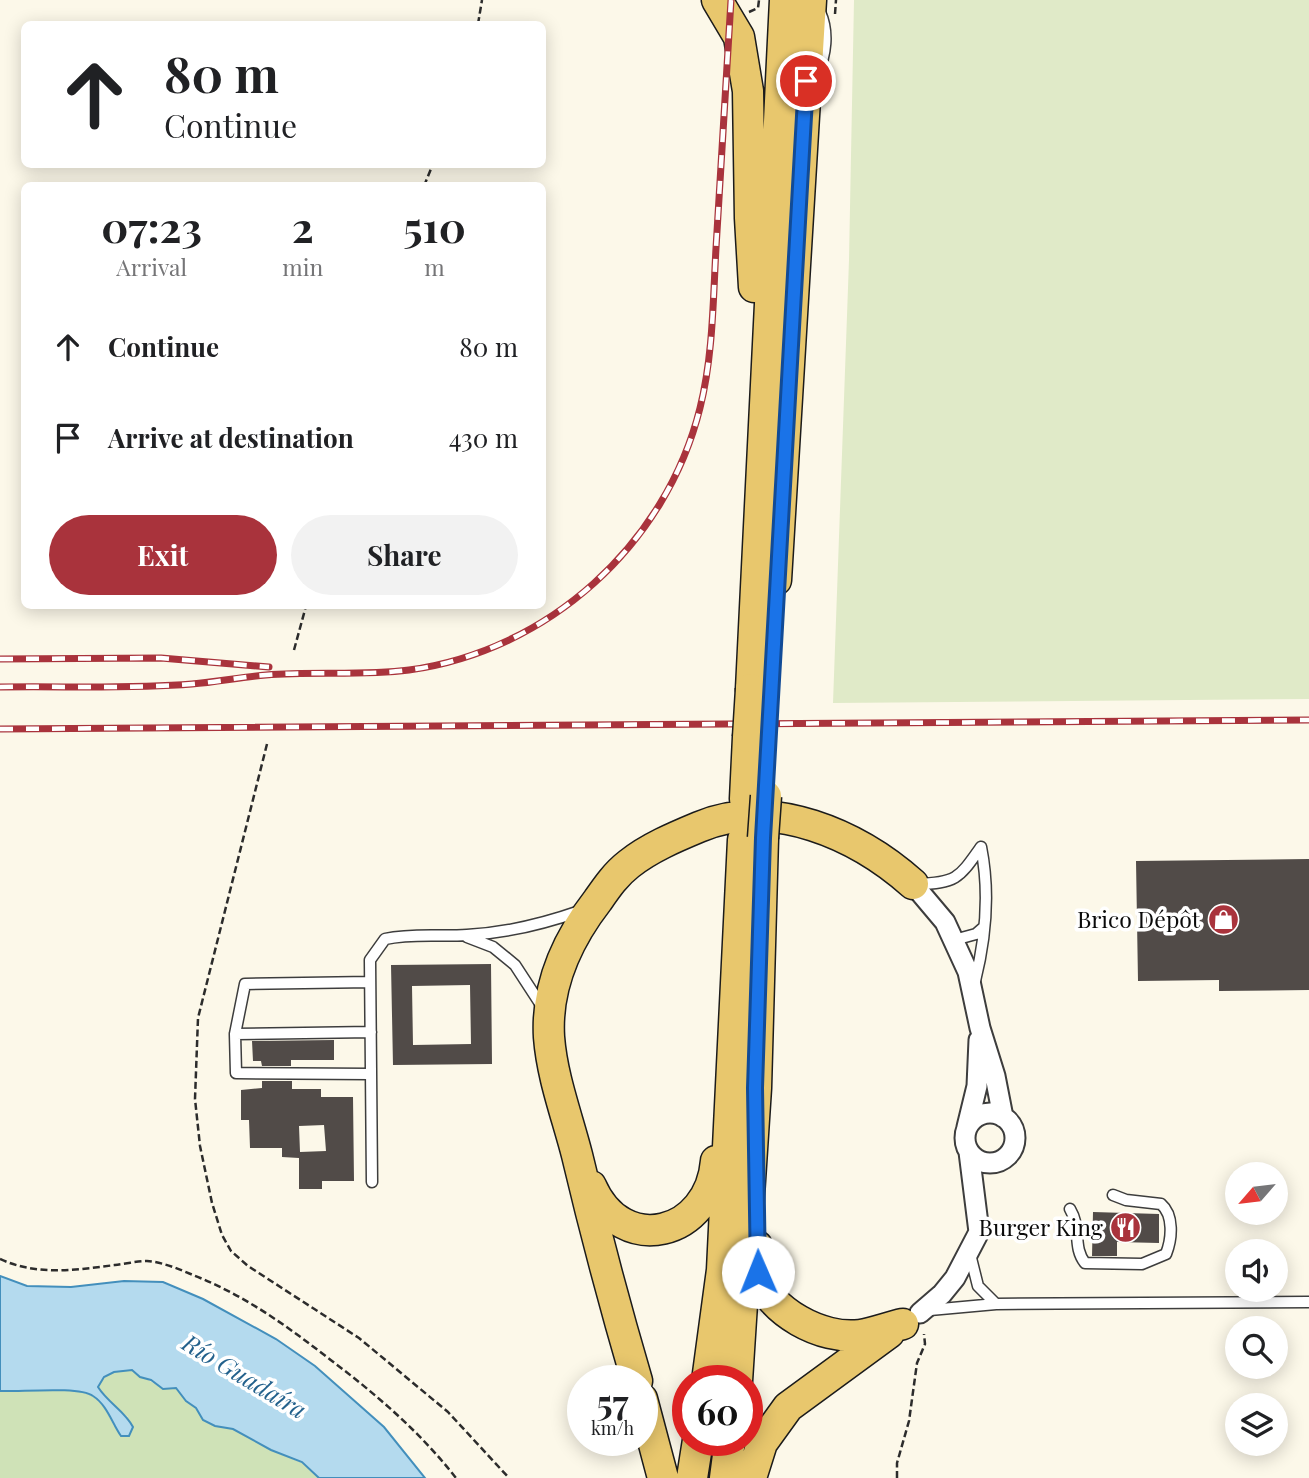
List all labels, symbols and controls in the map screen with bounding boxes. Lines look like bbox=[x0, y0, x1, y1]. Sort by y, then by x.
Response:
text: 80 m bbox=[164, 40, 279, 105]
icon: ahead bbox=[49, 49, 140, 140]
pin bbox=[776, 51, 836, 111]
icon: arrive bbox=[787, 62, 825, 100]
text: Continue bbox=[164, 103, 297, 146]
text: 07:23 bbox=[101, 198, 202, 254]
text: 2 bbox=[292, 198, 314, 254]
text: 510 bbox=[403, 198, 466, 254]
text: Arrival bbox=[116, 251, 187, 282]
text: min bbox=[282, 251, 323, 282]
text: m bbox=[424, 251, 445, 282]
icon: ahead bbox=[49, 328, 87, 366]
text: Continue bbox=[108, 329, 219, 364]
text: 80 m bbox=[459, 329, 518, 364]
icon: arrive bbox=[49, 419, 87, 457]
text: Arrive at destination bbox=[108, 420, 354, 455]
text: 430 m bbox=[449, 420, 518, 455]
button: Exit bbox=[49, 515, 277, 595]
button: Share bbox=[291, 515, 518, 595]
place label: Brico Dépôt bbox=[1077, 903, 1201, 934]
shop icon: Brico Dépôt bbox=[1206, 903, 1240, 937]
north arrow bbox=[1225, 1162, 1288, 1225]
map controls bbox=[1225, 1162, 1288, 1456]
place label: Burger King bbox=[979, 1211, 1103, 1242]
restaurant icon: Burger King bbox=[1109, 1211, 1143, 1245]
position arrow bbox=[721, 1235, 795, 1309]
button: sound bbox=[1225, 1239, 1288, 1302]
button: search bbox=[1225, 1316, 1288, 1379]
water label: Río Guadaíra bbox=[176, 1325, 313, 1425]
speed limit sign: 60 bbox=[672, 1365, 763, 1456]
text: 57 bbox=[596, 1378, 628, 1425]
button: layers bbox=[1225, 1393, 1288, 1456]
text: km/h bbox=[591, 1416, 634, 1440]

